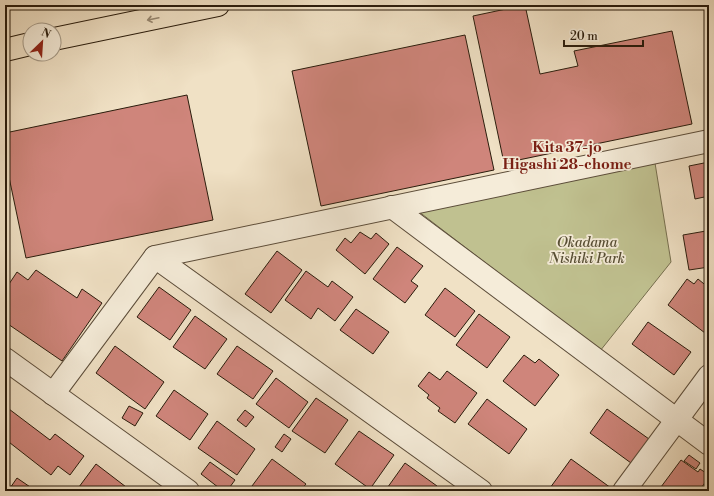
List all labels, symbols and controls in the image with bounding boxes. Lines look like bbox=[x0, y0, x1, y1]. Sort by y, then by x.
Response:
one-way arrow bbox=[147, 15, 160, 23]
north arrow bbox=[22, 22, 62, 62]
scale bar bbox=[564, 22, 643, 48]
text: N bbox=[39, 26, 53, 42]
text: 20 m bbox=[570, 29, 598, 44]
district label: Kita 37-jo Higashi 28-chome bbox=[502, 138, 632, 174]
park label: Okadama Nishiki Park bbox=[548, 234, 625, 268]

